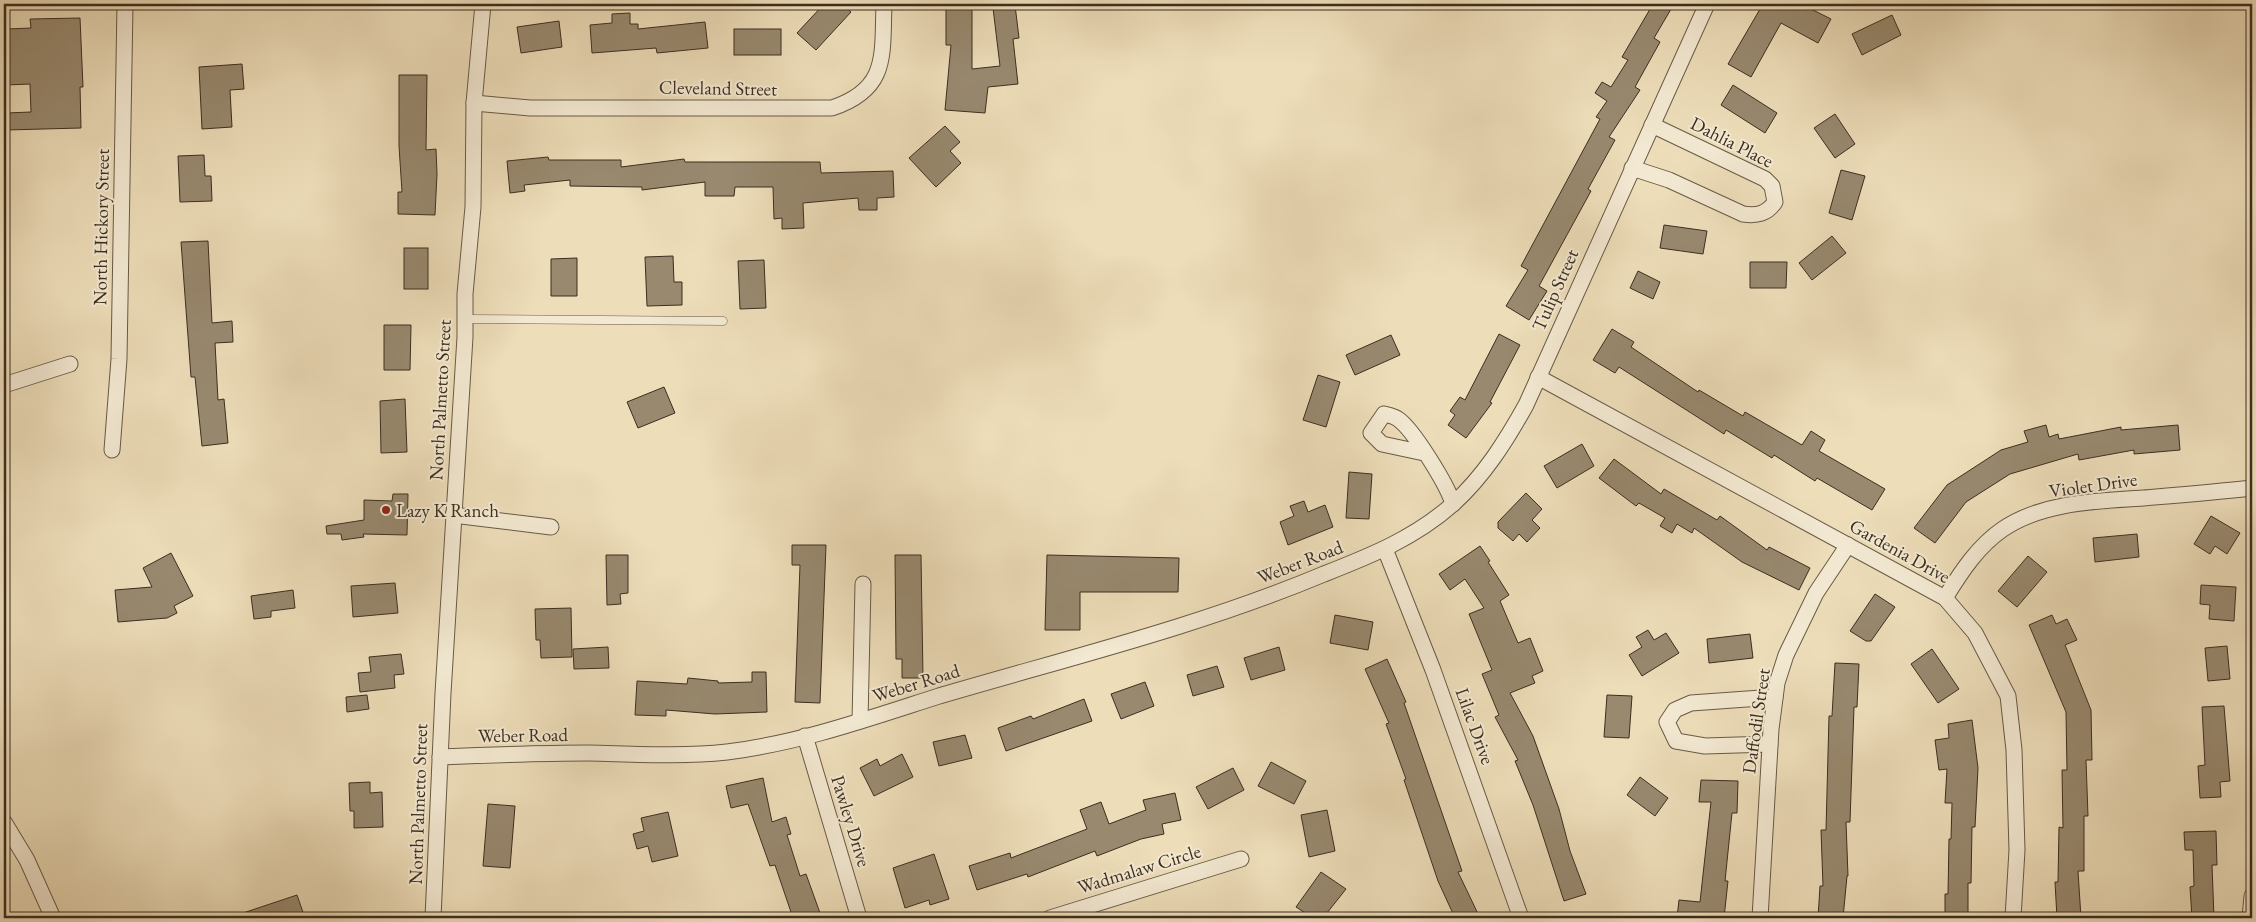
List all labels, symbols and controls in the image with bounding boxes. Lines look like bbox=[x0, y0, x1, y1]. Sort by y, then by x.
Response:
street label: Cleveland Street bbox=[659, 74, 777, 102]
street label: Dahlia Place bbox=[1686, 111, 1778, 173]
street label: North Hickory Street bbox=[87, 148, 115, 306]
street label: Tulip Street bbox=[1526, 245, 1584, 335]
street label: North Palmetto Street bbox=[423, 319, 457, 481]
street label: Violet Drive bbox=[2047, 466, 2139, 504]
place label: Lazy K Ranch bbox=[396, 498, 499, 523]
marker: Lazy K Ranch bbox=[380, 504, 392, 516]
street label: Gardenia Drive bbox=[1845, 513, 1955, 589]
street label: Weber Road bbox=[1253, 534, 1347, 590]
street label: Weber Road bbox=[869, 658, 963, 708]
street label: Daffodil Street bbox=[1736, 667, 1776, 775]
street label: Lilac Drive bbox=[1450, 684, 1500, 768]
street label: Weber Road bbox=[478, 722, 569, 748]
street label: North Palmetto Street bbox=[403, 723, 433, 885]
street label: Pawley Drive bbox=[825, 772, 877, 870]
street label: Wadmalaw Circle bbox=[1074, 838, 1204, 900]

